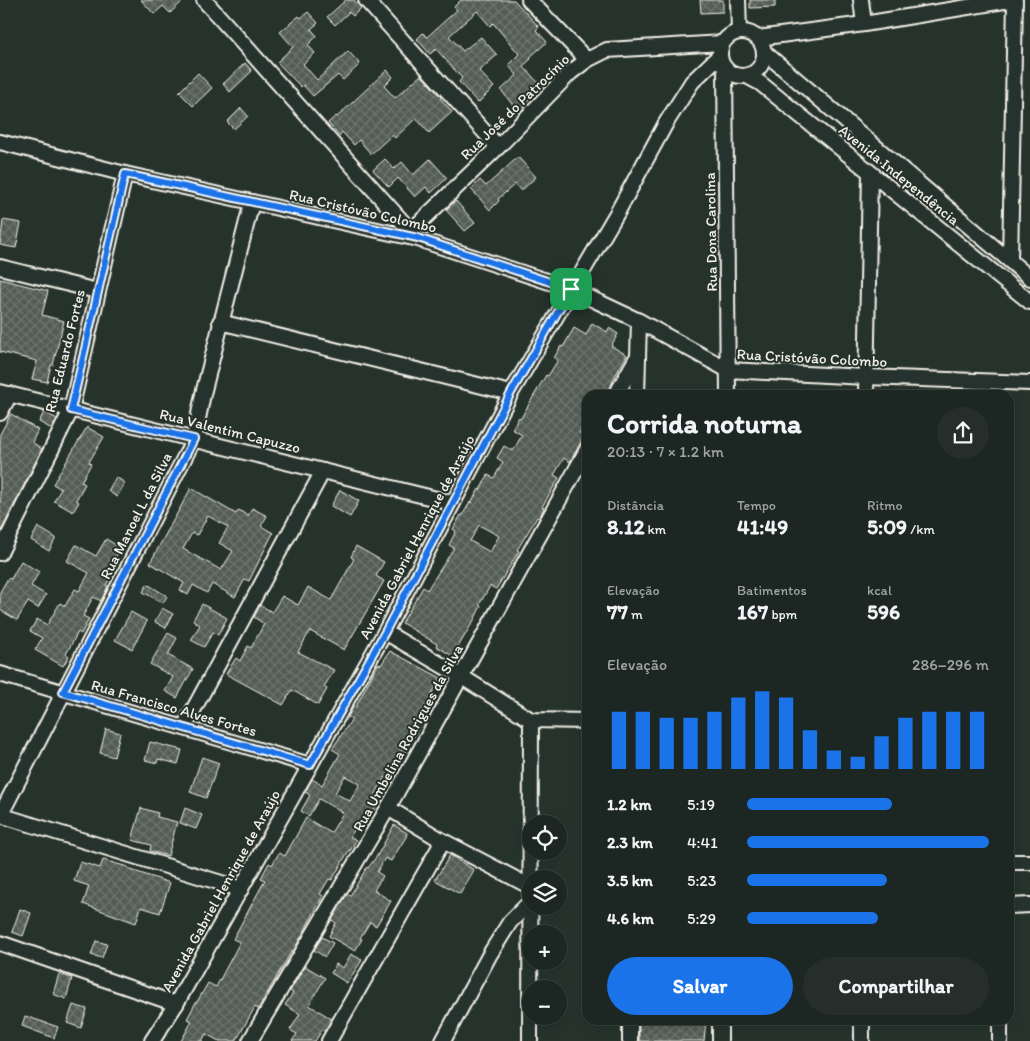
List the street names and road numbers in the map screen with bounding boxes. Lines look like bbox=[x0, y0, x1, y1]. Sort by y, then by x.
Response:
street label: Rua José do Patrocínio bbox=[457, 50, 573, 164]
street label: Avenida Independência bbox=[835, 121, 963, 229]
street label: Rua Dona Carolina bbox=[701, 172, 721, 292]
street label: Rua Cristóvão Colombo bbox=[288, 185, 438, 237]
street label: Rua Eduardo Fortes bbox=[41, 287, 89, 415]
street label: Rua Cristóvão Colombo bbox=[736, 345, 888, 371]
street label: Rua Valentim Capuzzo bbox=[158, 405, 302, 457]
street label: Avenida Gabriel Henrique de Araújo bbox=[355, 432, 479, 642]
street label: Rua Manoel L da Silva bbox=[96, 449, 176, 582]
street label: Rua Umbelina Rodrigues da Silva bbox=[349, 641, 467, 835]
street label: Rua Francisco Alves Fortes bbox=[89, 676, 259, 740]
street label: Avenida Gabriel Henrique de Araújo bbox=[158, 787, 284, 995]

